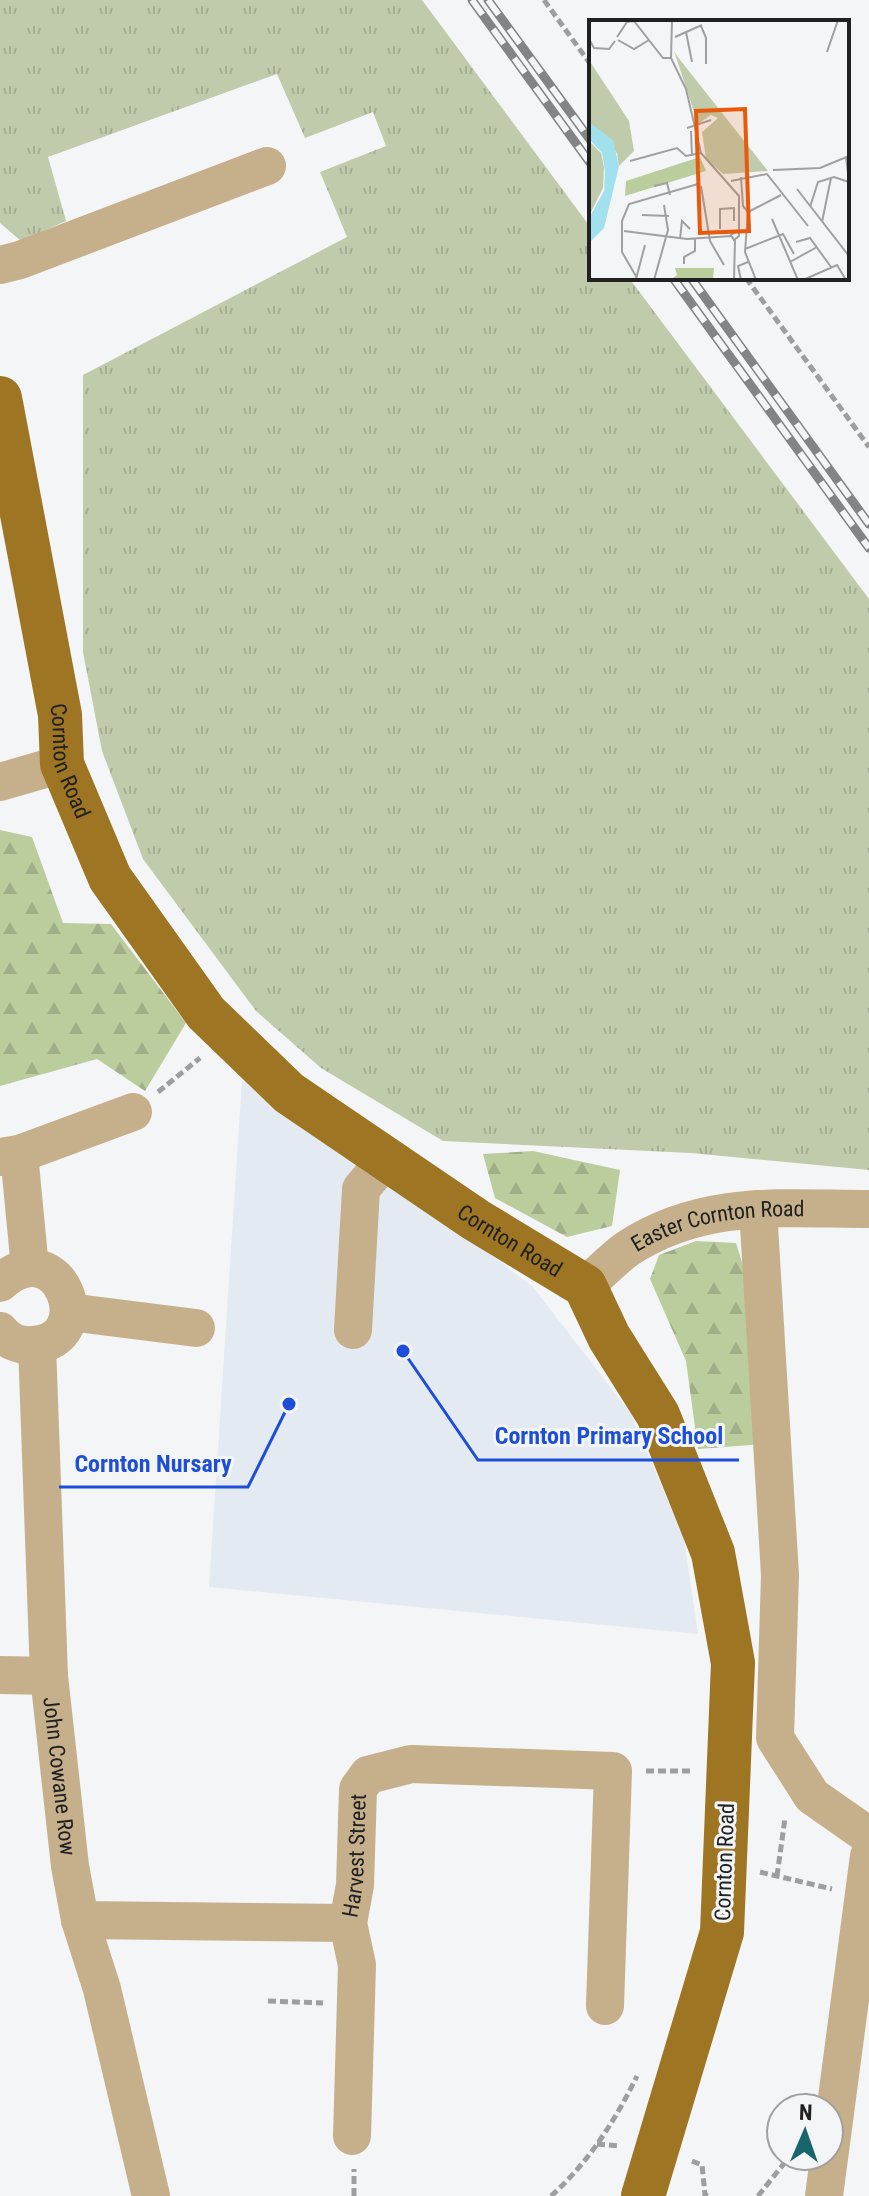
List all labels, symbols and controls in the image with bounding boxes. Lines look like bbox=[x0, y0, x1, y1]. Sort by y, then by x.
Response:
inset map bbox=[589, 20, 849, 280]
street label: Cornton Road bbox=[45, 701, 95, 822]
street label: Easter Cornton Road bbox=[627, 1196, 805, 1256]
street label: Cornton Road bbox=[453, 1199, 567, 1282]
callout: Cornton Primary School bbox=[478, 1412, 739, 1460]
text: Cornton Primary School bbox=[495, 1422, 723, 1450]
callout: Cornton Nursary bbox=[59, 1439, 248, 1487]
text: Cornton Nursary bbox=[74, 1450, 232, 1478]
street label: John Cowane Row bbox=[38, 1696, 81, 1857]
street label: Harvest Street bbox=[337, 1793, 371, 1919]
street label: Cornton Road bbox=[710, 1803, 739, 1921]
north arrow bbox=[765, 2092, 845, 2172]
text: N bbox=[799, 2100, 813, 2125]

